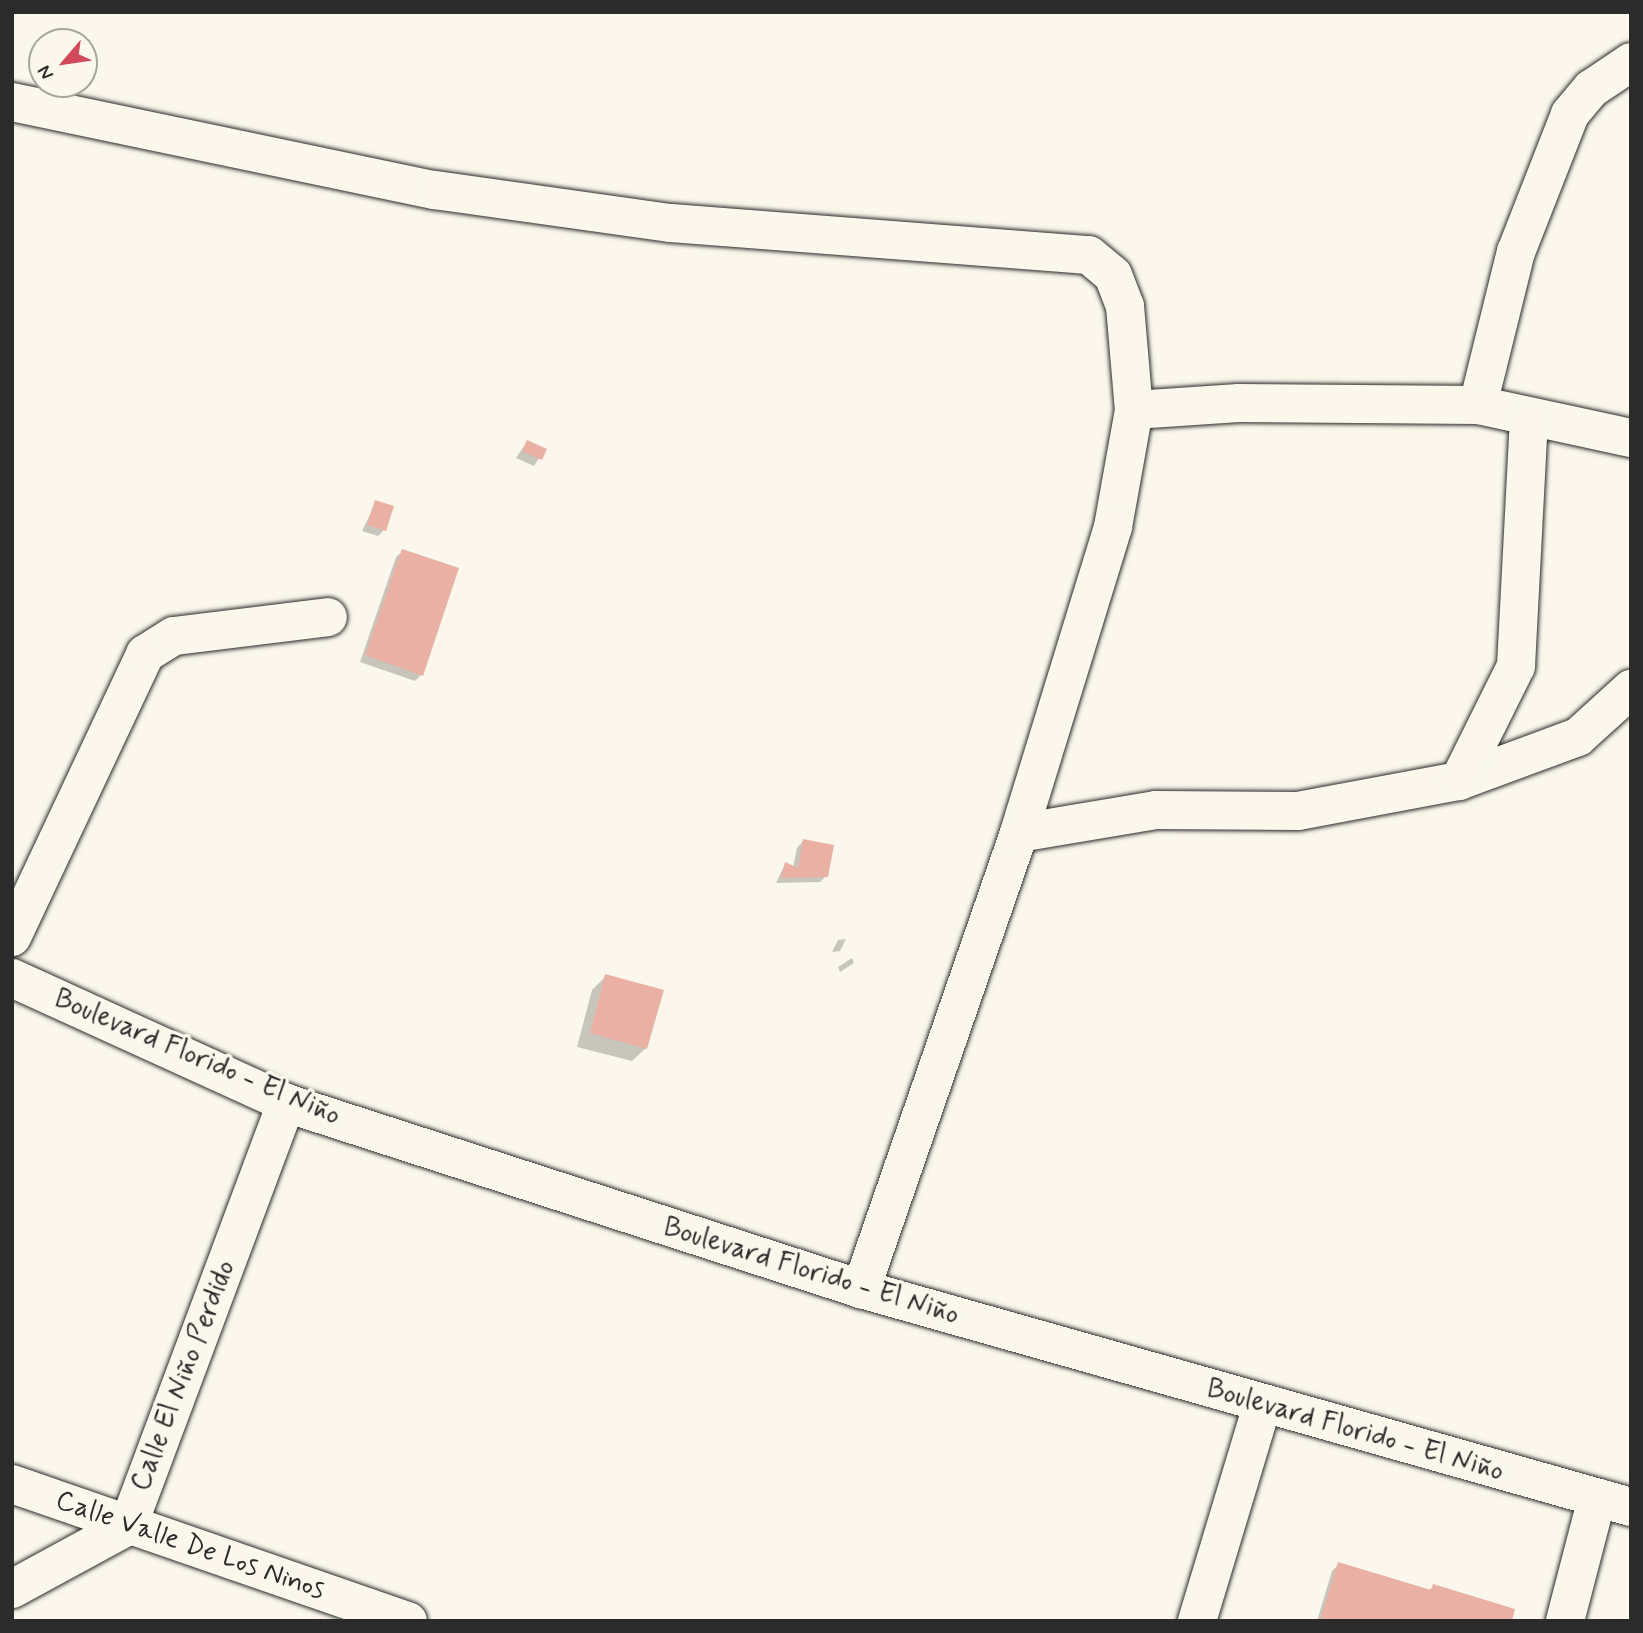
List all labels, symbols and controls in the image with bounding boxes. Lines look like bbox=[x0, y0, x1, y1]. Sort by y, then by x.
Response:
north arrow bbox=[28, 28, 98, 98]
text: N bbox=[32, 61, 60, 84]
street label: Boulevard Florido - El Niño bbox=[50, 983, 344, 1133]
street label: Boulevard Florido - El Niño bbox=[660, 1211, 962, 1333]
street label: Calle El Niño Perdido bbox=[125, 1257, 243, 1495]
street label: Boulevard Florido - El Niño bbox=[1203, 1373, 1507, 1489]
street label: Calle Valle De Los Ninos bbox=[51, 1484, 329, 1608]

